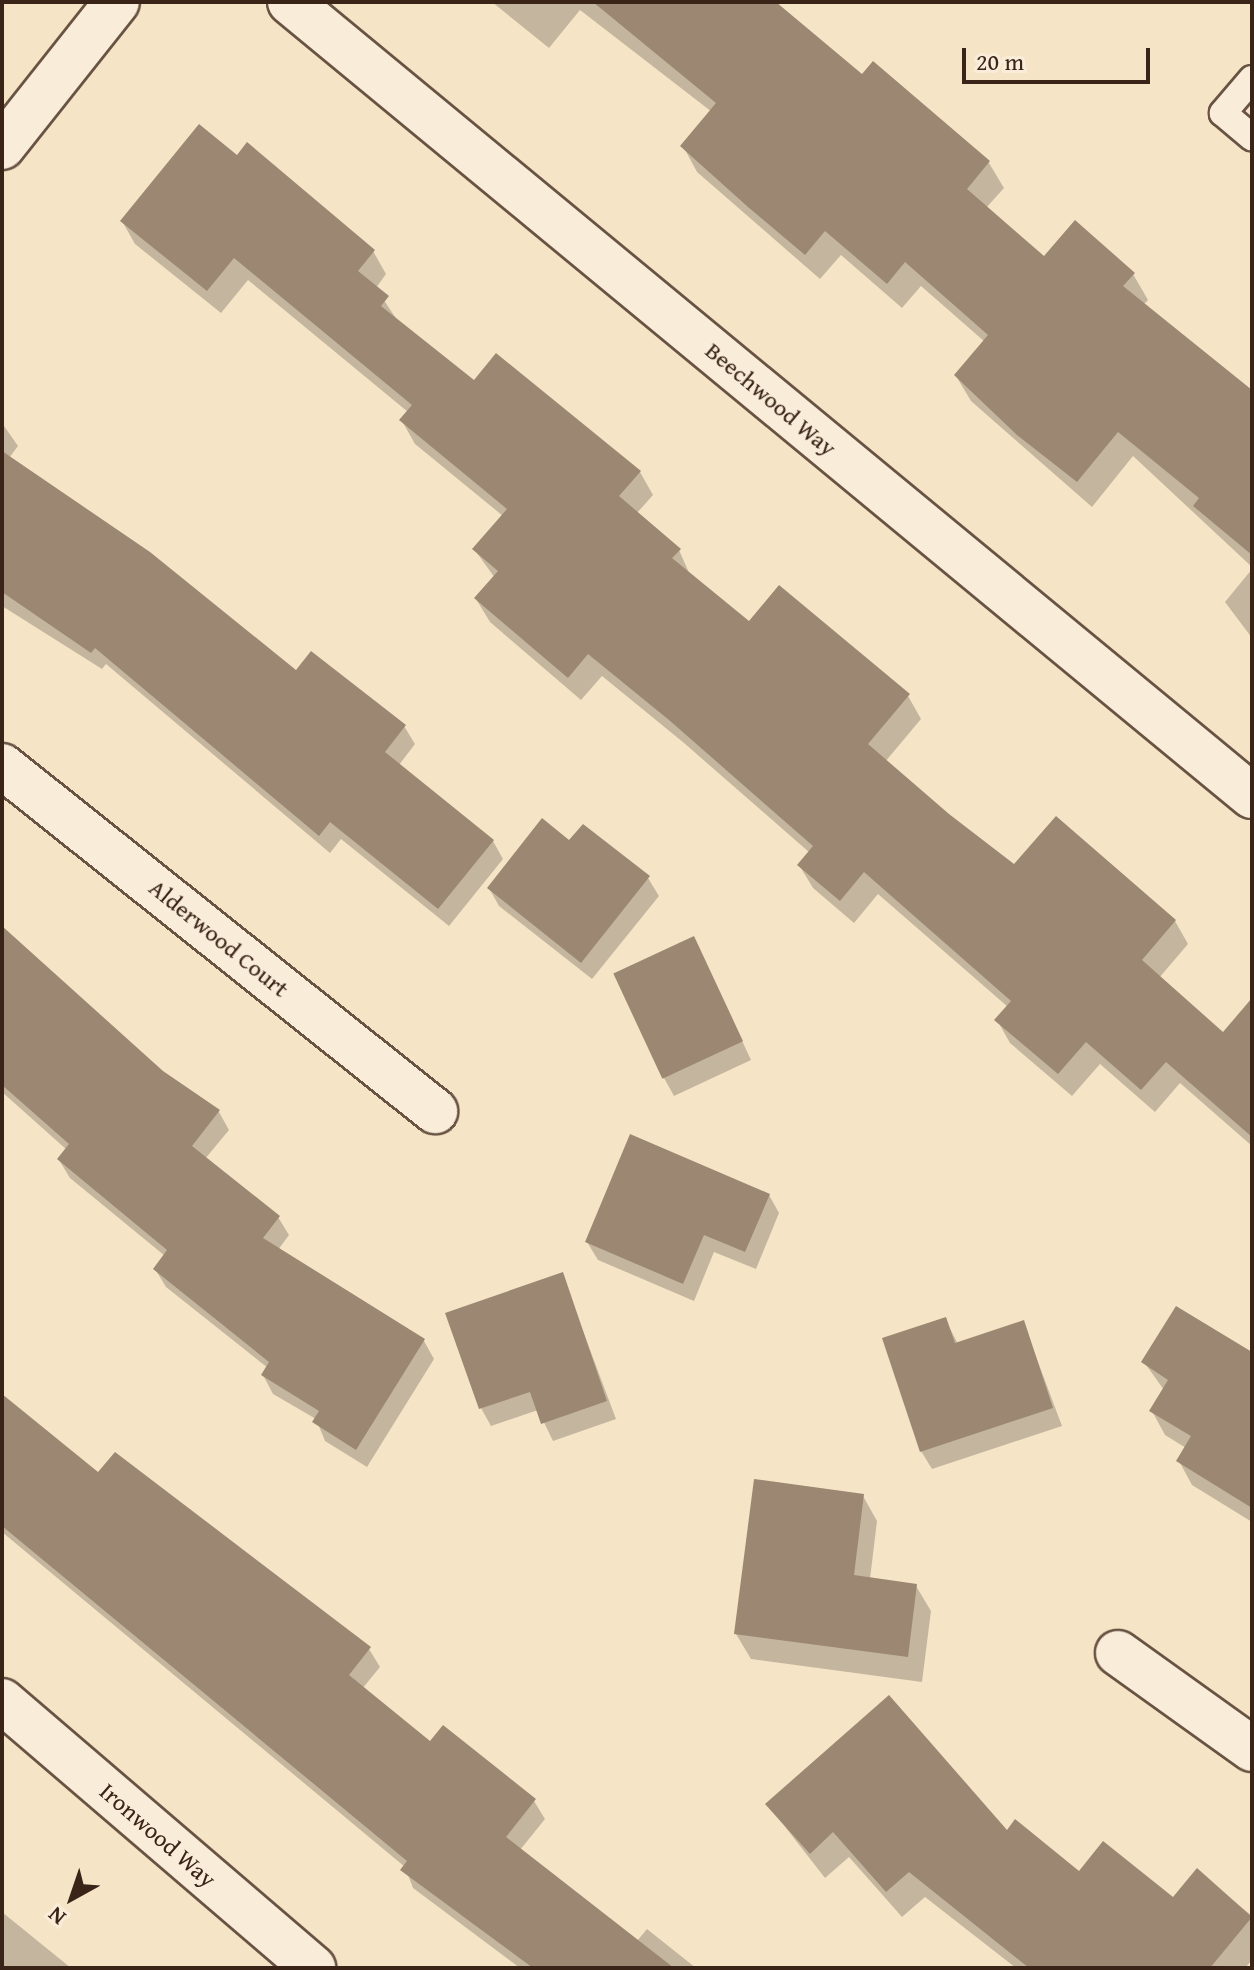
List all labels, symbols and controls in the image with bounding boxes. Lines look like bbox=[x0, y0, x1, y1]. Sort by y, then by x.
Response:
scale bar bbox=[966, 32, 1154, 82]
text: 20 m bbox=[976, 44, 1024, 79]
street label: Beechwood Way bbox=[700, 336, 842, 462]
street label: Alderwood Court bbox=[143, 873, 295, 1003]
street label: Ironwood Way bbox=[94, 1777, 222, 1893]
north arrow bbox=[32, 1858, 112, 1938]
text: N bbox=[41, 1899, 72, 1933]

